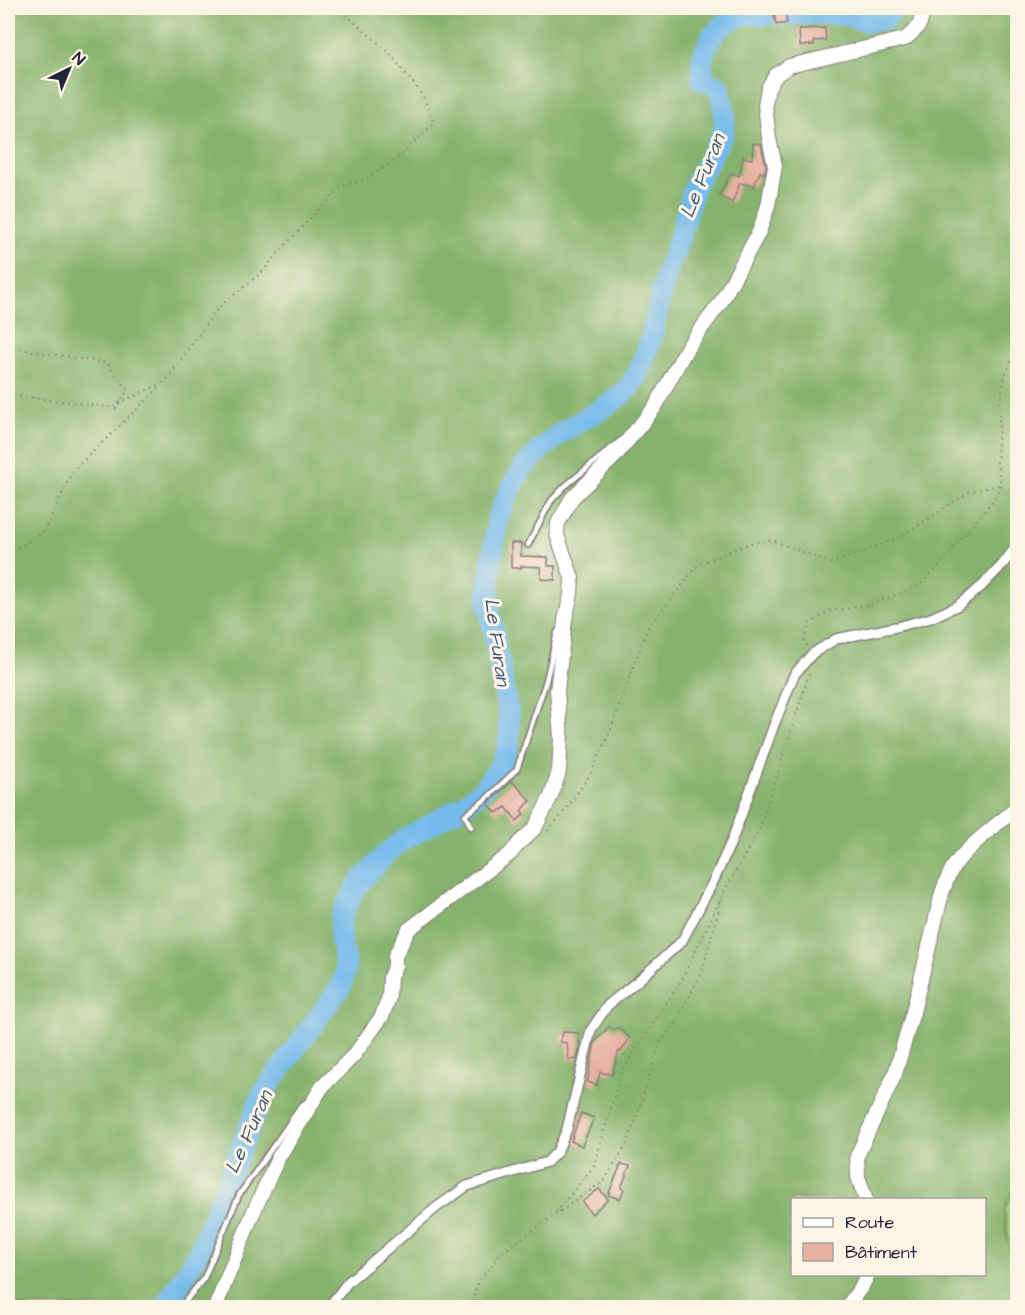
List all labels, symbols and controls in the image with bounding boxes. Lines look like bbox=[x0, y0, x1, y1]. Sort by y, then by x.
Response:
north arrow bbox=[39, 39, 99, 99]
text: N bbox=[67, 47, 90, 70]
water label: Le Furan bbox=[674, 128, 733, 222]
water label: Le Furan bbox=[477, 597, 517, 689]
water label: Le Furan bbox=[218, 1084, 280, 1178]
legend bbox=[791, 1198, 986, 1276]
text: Route bbox=[845, 1210, 894, 1235]
text: Bâtiment bbox=[845, 1240, 918, 1265]

